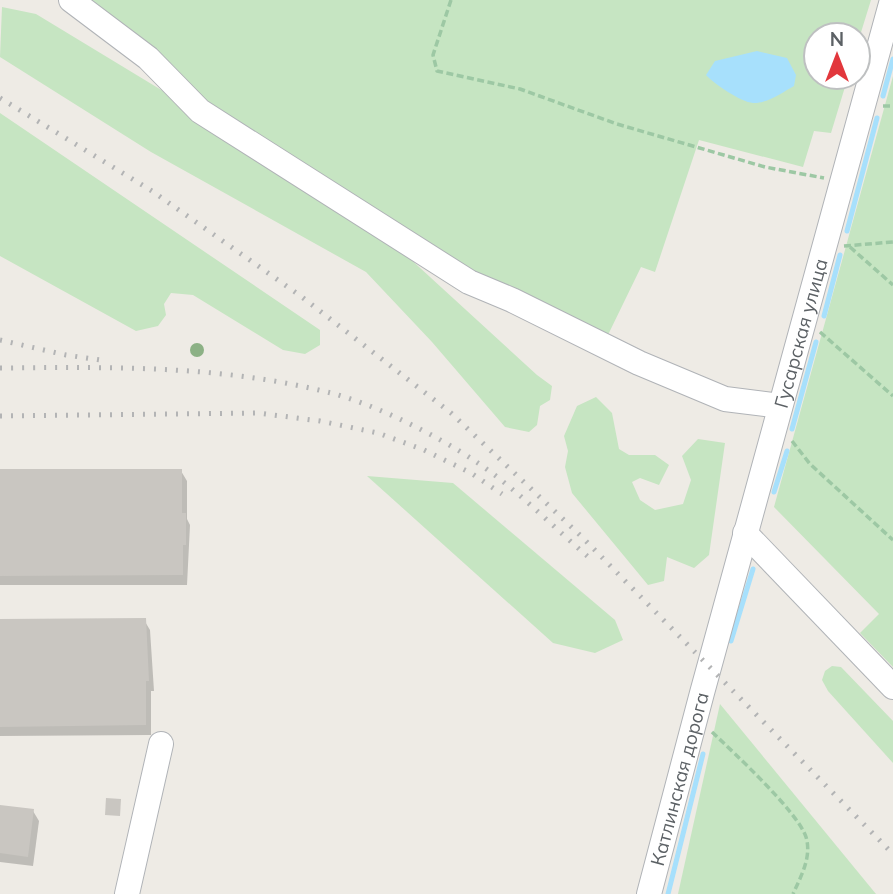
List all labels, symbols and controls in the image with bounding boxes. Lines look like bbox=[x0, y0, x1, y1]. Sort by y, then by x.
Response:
north arrow bbox=[802, 21, 872, 91]
text: N bbox=[830, 27, 844, 51]
street label: Гусарская улица bbox=[769, 256, 833, 411]
street label: Катлинская дорога bbox=[645, 689, 714, 868]

